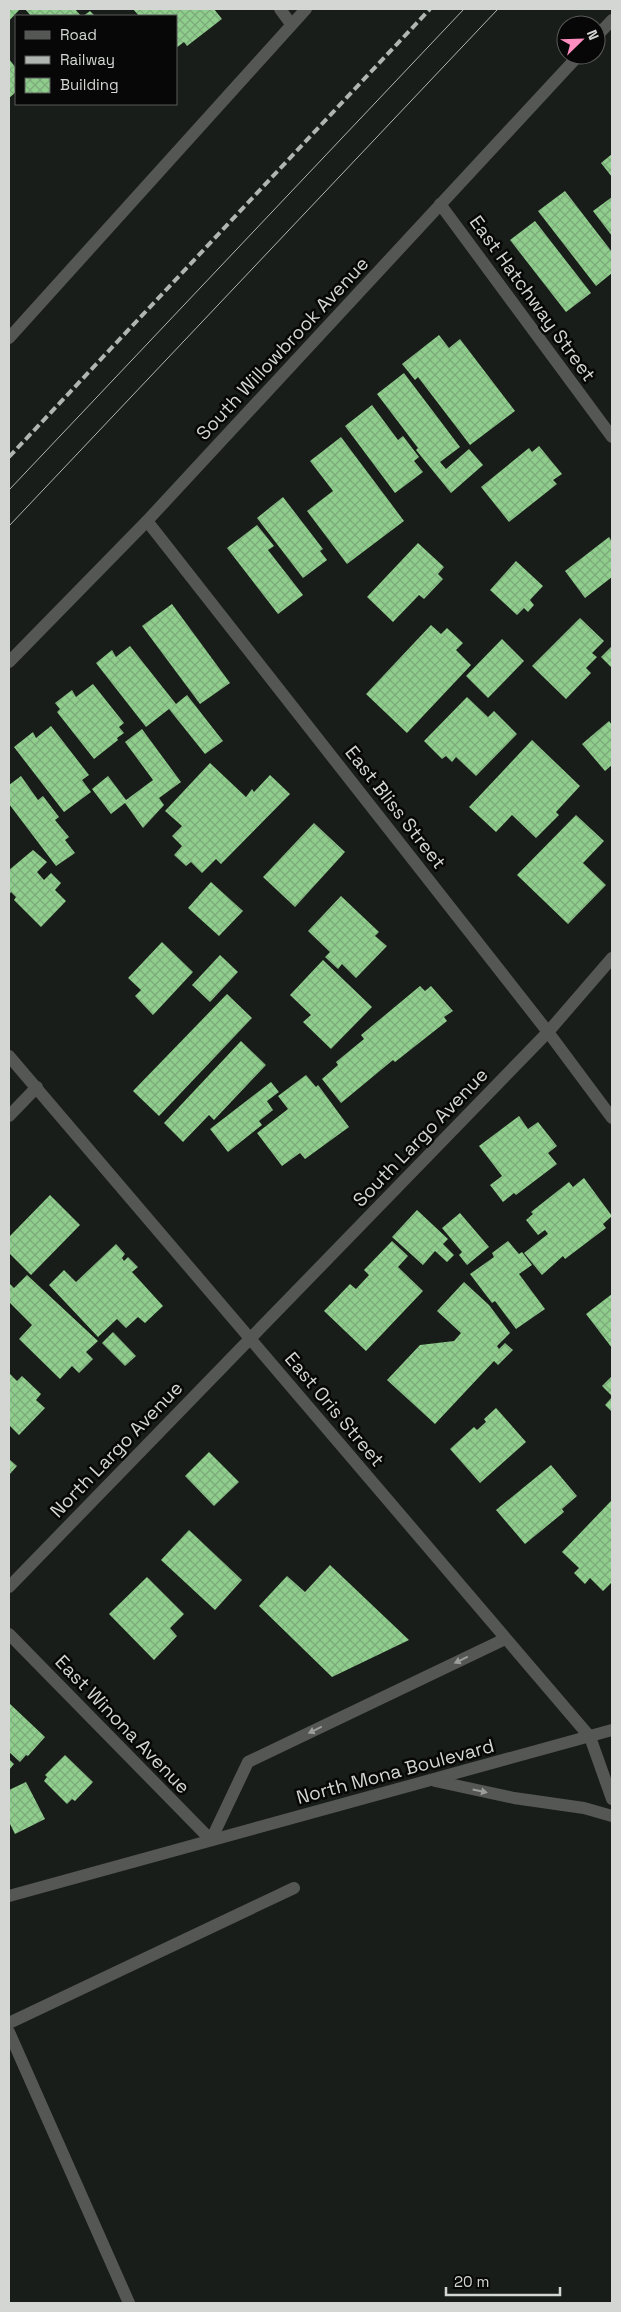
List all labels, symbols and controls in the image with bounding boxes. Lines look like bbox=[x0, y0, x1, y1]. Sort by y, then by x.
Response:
legend bbox=[15, 15, 178, 105]
north arrow bbox=[556, 15, 606, 65]
text: Road bbox=[60, 25, 97, 44]
text: N bbox=[583, 27, 603, 43]
text: Railway bbox=[60, 50, 115, 69]
text: Building bbox=[60, 75, 119, 94]
street label: East Hatchway Street bbox=[464, 210, 601, 386]
street label: South Willowbrook Avenue bbox=[191, 251, 374, 445]
street label: East Bliss Street bbox=[340, 741, 452, 874]
street label: South Largo Avenue bbox=[347, 1062, 493, 1212]
street label: East Oris Street bbox=[279, 1347, 390, 1472]
street label: North Largo Avenue bbox=[45, 1376, 188, 1523]
street label: East Winona Avenue bbox=[50, 1650, 195, 1799]
one-way arrow bbox=[454, 1656, 469, 1665]
one-way arrow bbox=[308, 1727, 322, 1735]
street label: North Mona Boulevard bbox=[293, 1733, 497, 1810]
one-way arrow bbox=[472, 1787, 488, 1795]
scale bar bbox=[446, 2264, 560, 2296]
text: 20 m bbox=[454, 2272, 489, 2291]

